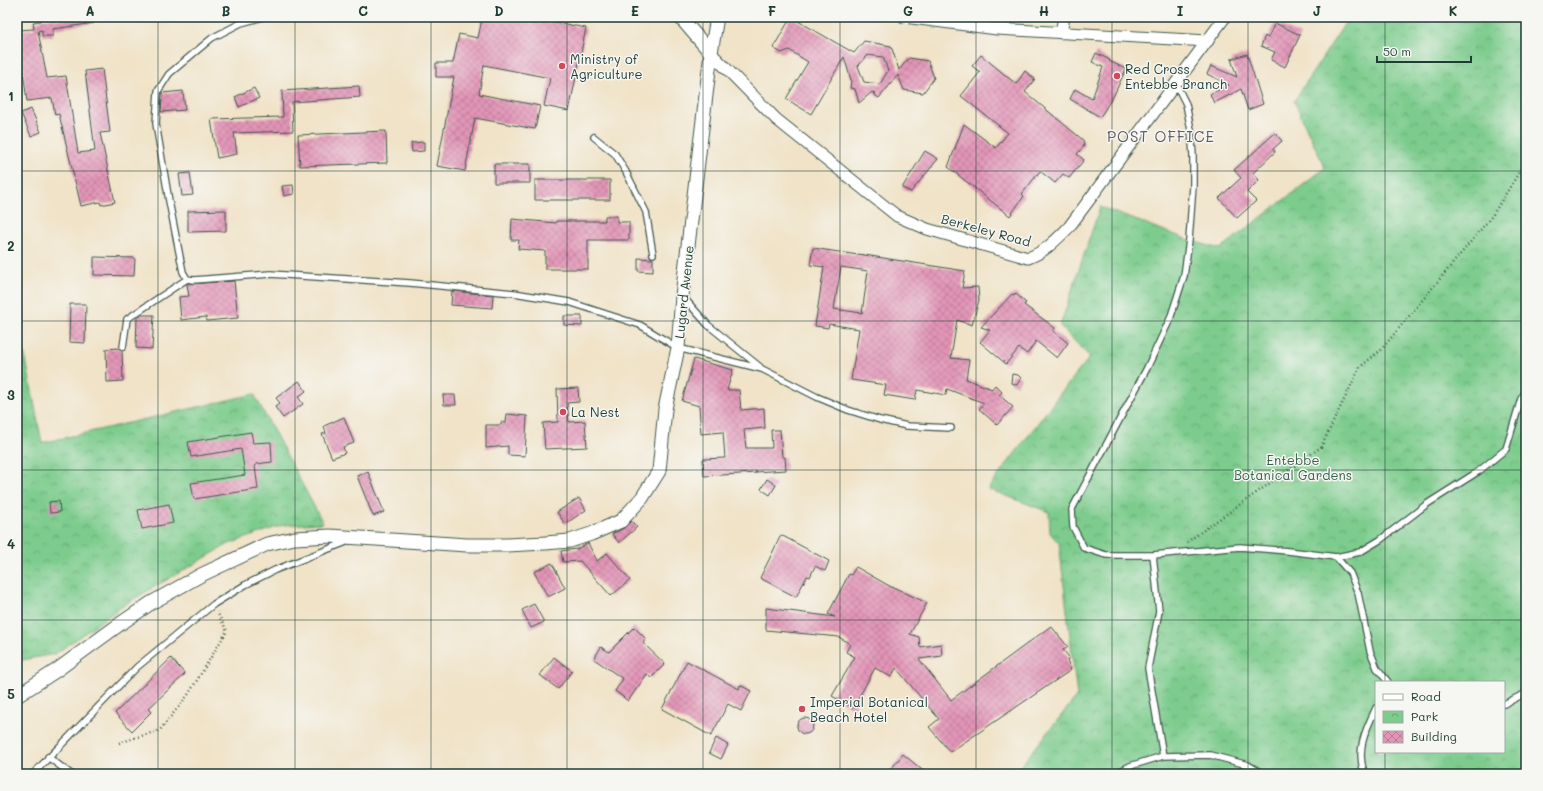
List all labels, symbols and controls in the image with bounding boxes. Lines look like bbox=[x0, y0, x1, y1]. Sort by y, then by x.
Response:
text: A bbox=[85, 2, 95, 19]
text: B bbox=[222, 2, 231, 19]
text: C bbox=[358, 2, 368, 19]
text: D bbox=[494, 2, 504, 19]
text: E bbox=[631, 2, 639, 19]
text: F bbox=[768, 2, 776, 19]
text: G bbox=[903, 2, 913, 19]
text: H bbox=[1039, 2, 1049, 19]
text: I bbox=[1177, 2, 1184, 19]
text: J bbox=[1313, 2, 1321, 19]
text: K bbox=[1449, 2, 1458, 19]
scale bar bbox=[1377, 38, 1471, 64]
text: 50 m bbox=[1383, 43, 1411, 59]
place label: Ministry of Agriculture bbox=[570, 50, 642, 82]
place label: Red Cross Entebbe Branch bbox=[1125, 60, 1227, 92]
marker: Ministry of Agriculture bbox=[557, 61, 567, 71]
marker: Red Cross Entebbe Branch bbox=[1112, 71, 1122, 81]
text: 1 bbox=[8, 87, 14, 104]
district label: POST OFFICE bbox=[1107, 126, 1215, 146]
street label: Berkeley Road bbox=[939, 209, 1033, 250]
text: 2 bbox=[7, 237, 15, 254]
street label: Lugard Avenue bbox=[670, 245, 697, 339]
text: 3 bbox=[7, 386, 15, 403]
place label: La Nest bbox=[571, 403, 620, 420]
marker: La Nest bbox=[558, 407, 568, 417]
park label: Entebbe Botanical Gardens bbox=[1234, 451, 1352, 483]
text: 4 bbox=[7, 535, 15, 552]
legend bbox=[1375, 681, 1505, 753]
text: 5 bbox=[7, 685, 15, 702]
text: Road bbox=[1411, 688, 1441, 704]
place label: Imperial Botanical Beach Hotel bbox=[810, 693, 928, 725]
marker: Imperial Botanical Beach Hotel bbox=[797, 704, 807, 714]
text: Park bbox=[1411, 708, 1438, 724]
text: Building bbox=[1411, 728, 1457, 744]

